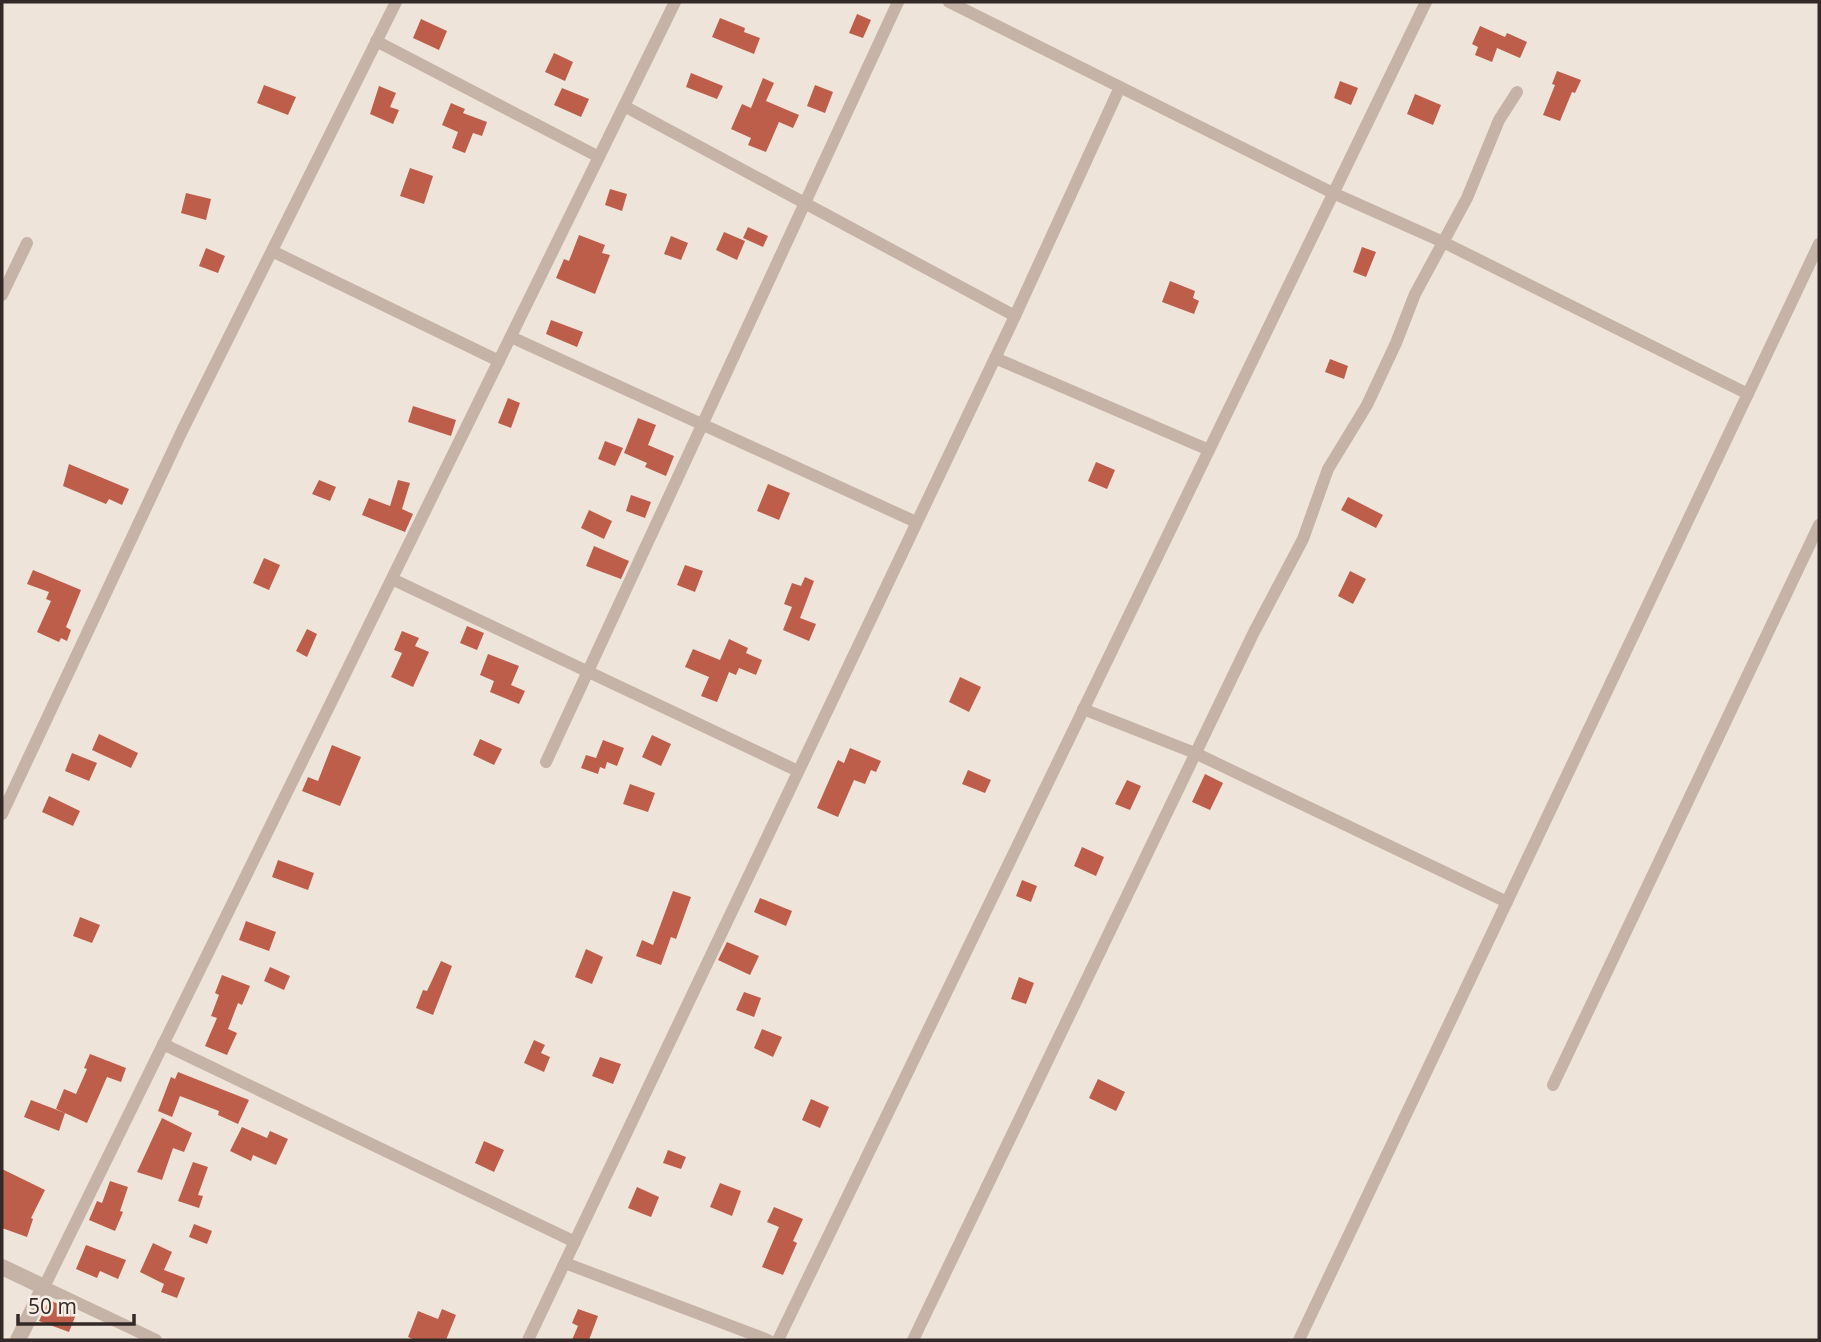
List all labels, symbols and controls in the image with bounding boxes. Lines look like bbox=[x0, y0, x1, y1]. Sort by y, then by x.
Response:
scale bar bbox=[18, 1282, 133, 1326]
text: 50 m bbox=[28, 1292, 77, 1320]

